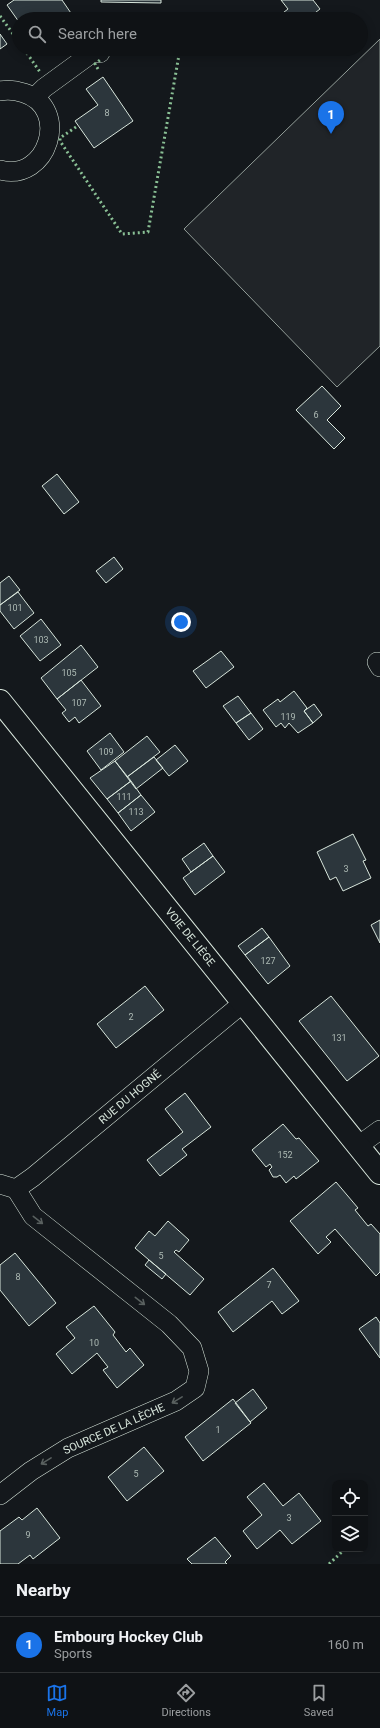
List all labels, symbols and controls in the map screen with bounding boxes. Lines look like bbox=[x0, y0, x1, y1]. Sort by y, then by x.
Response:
search box bbox=[12, 12, 368, 56]
icon: search bbox=[26, 23, 48, 45]
text: Search here bbox=[58, 25, 137, 43]
pin: 1 bbox=[318, 101, 344, 134]
house number: 8 bbox=[104, 108, 110, 118]
house number: 6 bbox=[313, 410, 319, 420]
house number: 101 bbox=[7, 603, 23, 613]
your location bbox=[171, 612, 191, 632]
house number: 103 bbox=[33, 635, 49, 645]
house number: 105 bbox=[61, 668, 77, 678]
house number: 107 bbox=[71, 698, 87, 708]
house number: 119 bbox=[280, 712, 296, 722]
house number: 109 bbox=[98, 747, 114, 757]
house number: 111 bbox=[116, 792, 132, 802]
house number: 113 bbox=[128, 807, 144, 817]
house number: 3 bbox=[343, 864, 349, 874]
street label: VOIE DE LIÈGE bbox=[162, 905, 218, 969]
house number: 127 bbox=[260, 956, 276, 966]
house number: 2 bbox=[128, 1012, 134, 1022]
house number: 131 bbox=[331, 1033, 347, 1043]
street label: RUE DU HOGNÉ bbox=[96, 1067, 164, 1127]
house number: 152 bbox=[277, 1150, 293, 1160]
one-way arrow bbox=[33, 1216, 44, 1224]
house number: 5 bbox=[158, 1251, 164, 1261]
house number: 8 bbox=[15, 1272, 21, 1282]
house number: 7 bbox=[266, 1280, 272, 1290]
one-way arrow bbox=[135, 1297, 146, 1305]
house number: 10 bbox=[89, 1338, 99, 1348]
one-way arrow bbox=[172, 1396, 183, 1404]
street label: SOURCE DE LA LÈCHE bbox=[61, 1401, 167, 1457]
house number: 1 bbox=[215, 1425, 221, 1435]
one-way arrow bbox=[41, 1457, 52, 1465]
house number: 5 bbox=[133, 1469, 139, 1479]
map controls bbox=[332, 1480, 368, 1552]
button: locate bbox=[332, 1480, 368, 1516]
house number: 3 bbox=[286, 1513, 292, 1523]
button: layers bbox=[332, 1516, 368, 1552]
house number: 9 bbox=[25, 1530, 31, 1540]
text: Nearby bbox=[16, 1580, 71, 1600]
text: Embourg Hockey Club bbox=[54, 1628, 203, 1646]
text: 1 bbox=[25, 1637, 33, 1652]
text: 160 m bbox=[327, 1637, 364, 1652]
text: Sports bbox=[54, 1646, 92, 1661]
tab: Map bbox=[46, 1682, 68, 1719]
tab: Directions bbox=[161, 1682, 211, 1719]
tab: Saved bbox=[304, 1682, 334, 1719]

